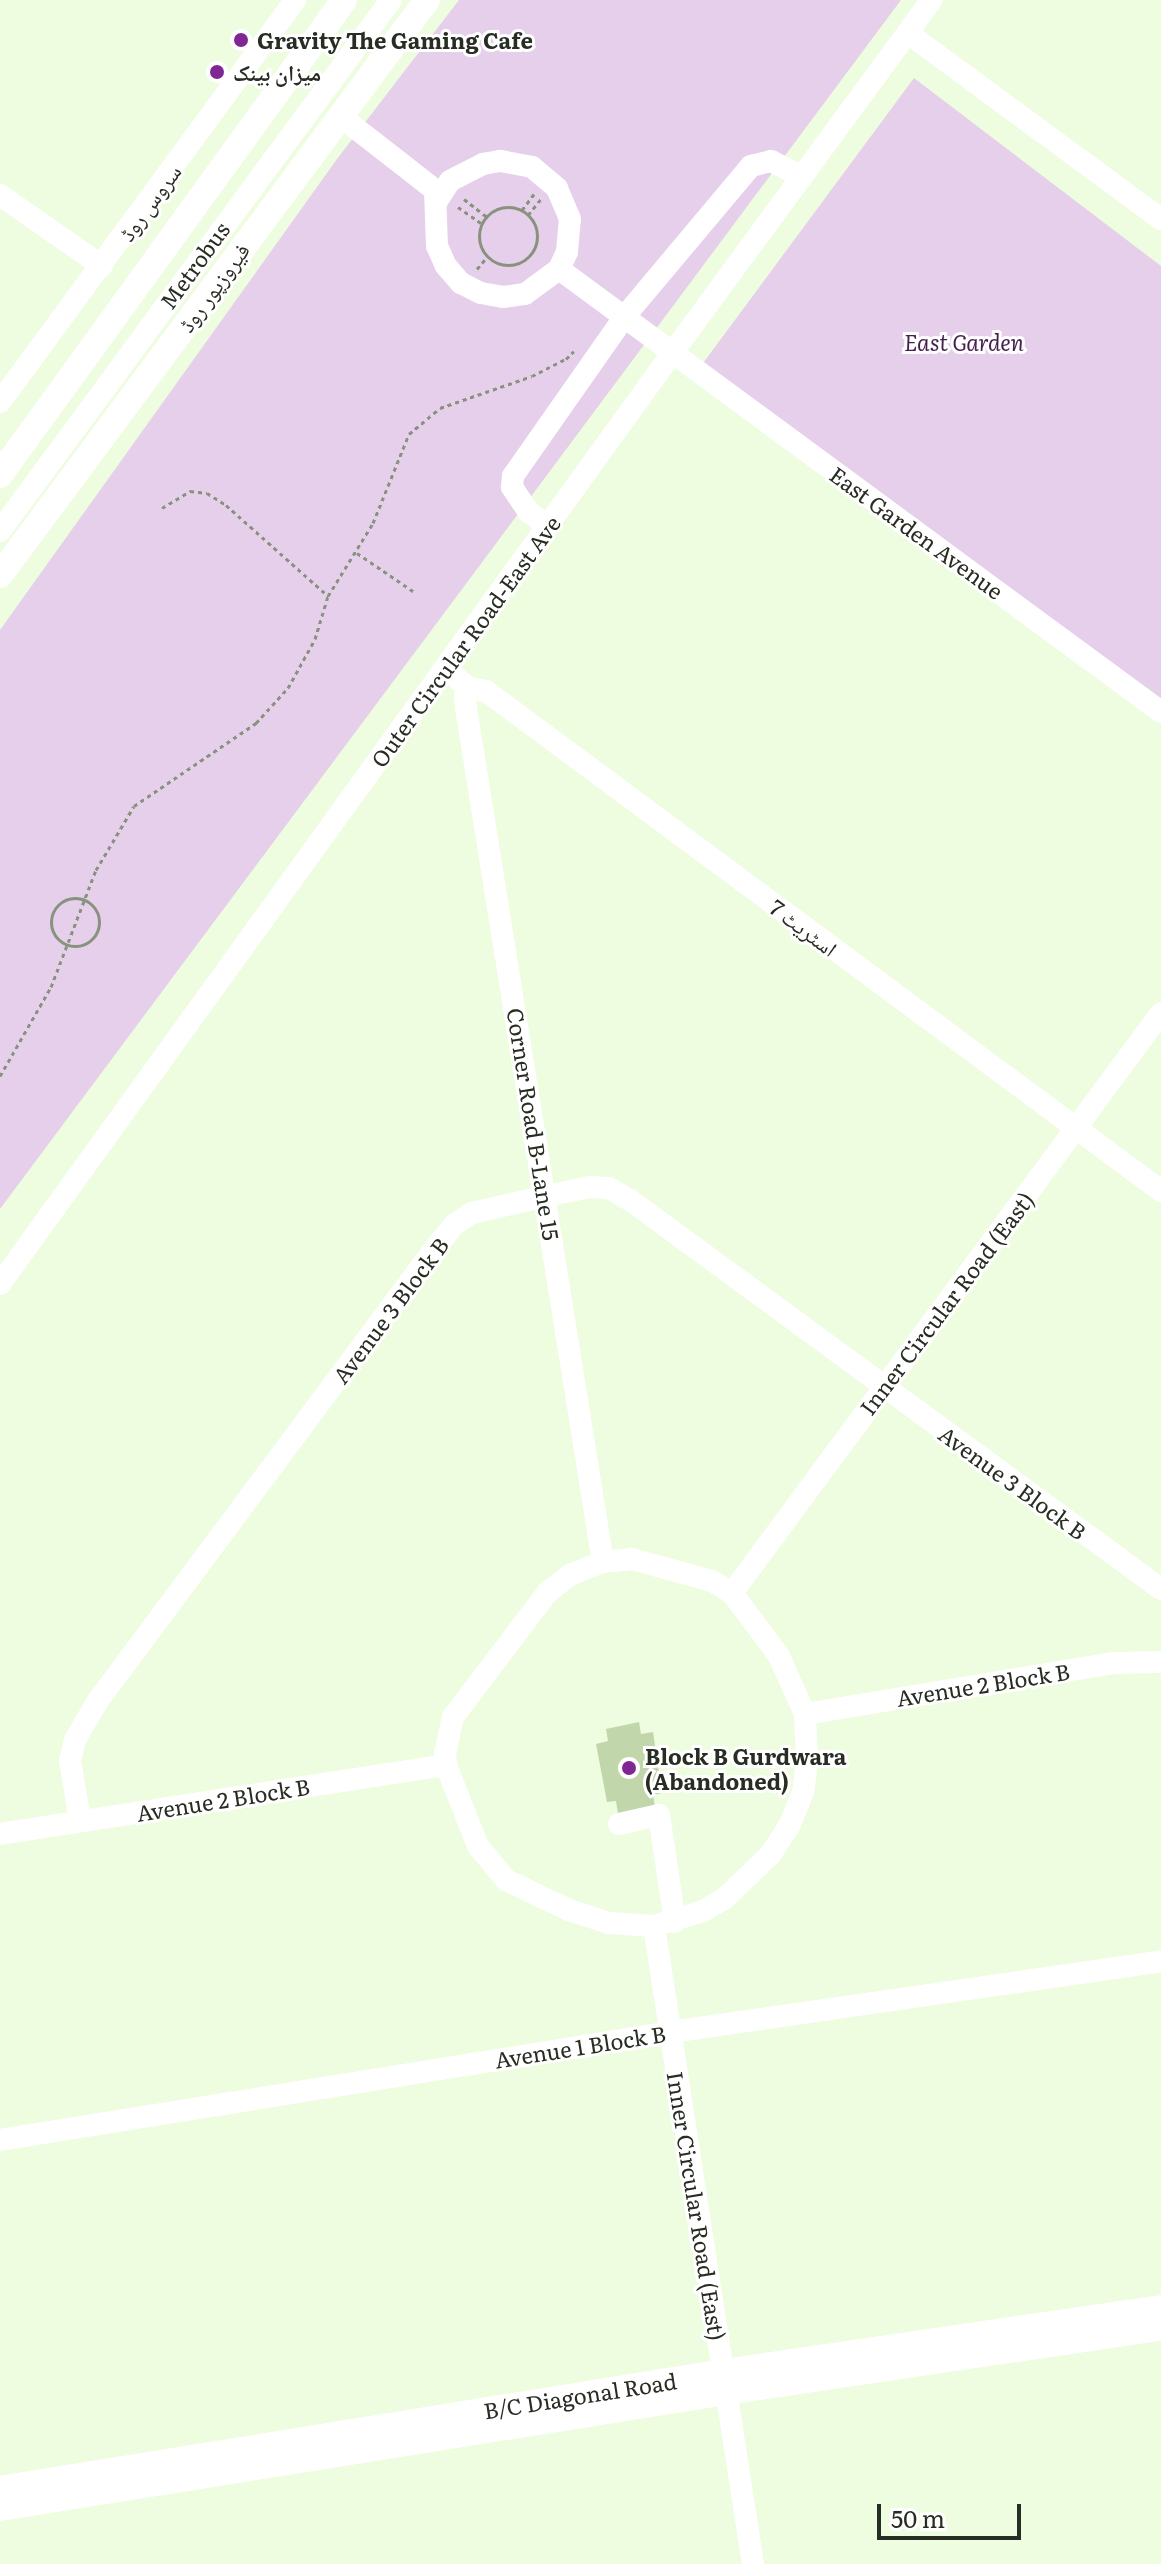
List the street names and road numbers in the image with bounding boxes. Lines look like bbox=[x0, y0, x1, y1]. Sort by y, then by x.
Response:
street label: سروس روڈ bbox=[112, 159, 186, 245]
street label: Metrobus bbox=[154, 217, 234, 313]
street label: فیروزپور روڈ bbox=[172, 237, 254, 337]
street label: East Garden Avenue bbox=[825, 460, 1009, 604]
street label: Outer Circular Road-East Ave bbox=[365, 510, 565, 772]
street label: اسٹریٹ 7 bbox=[765, 893, 843, 961]
street label: Corner Road B-Lane 15 bbox=[503, 1006, 565, 1242]
street label: Inner Circular Road (East) bbox=[854, 1186, 1038, 1420]
street label: Avenue 3 Block B bbox=[327, 1232, 453, 1388]
street label: Avenue 3 Block B bbox=[934, 1420, 1092, 1544]
street label: Avenue 2 Block B bbox=[895, 1657, 1071, 1711]
street label: Avenue 2 Block B bbox=[135, 1772, 311, 1826]
street label: Avenue 1 Block B bbox=[493, 2019, 667, 2073]
street label: Inner Circular Road (East) bbox=[663, 2070, 731, 2342]
street label: B/C Diagonal Road bbox=[482, 2367, 678, 2423]

